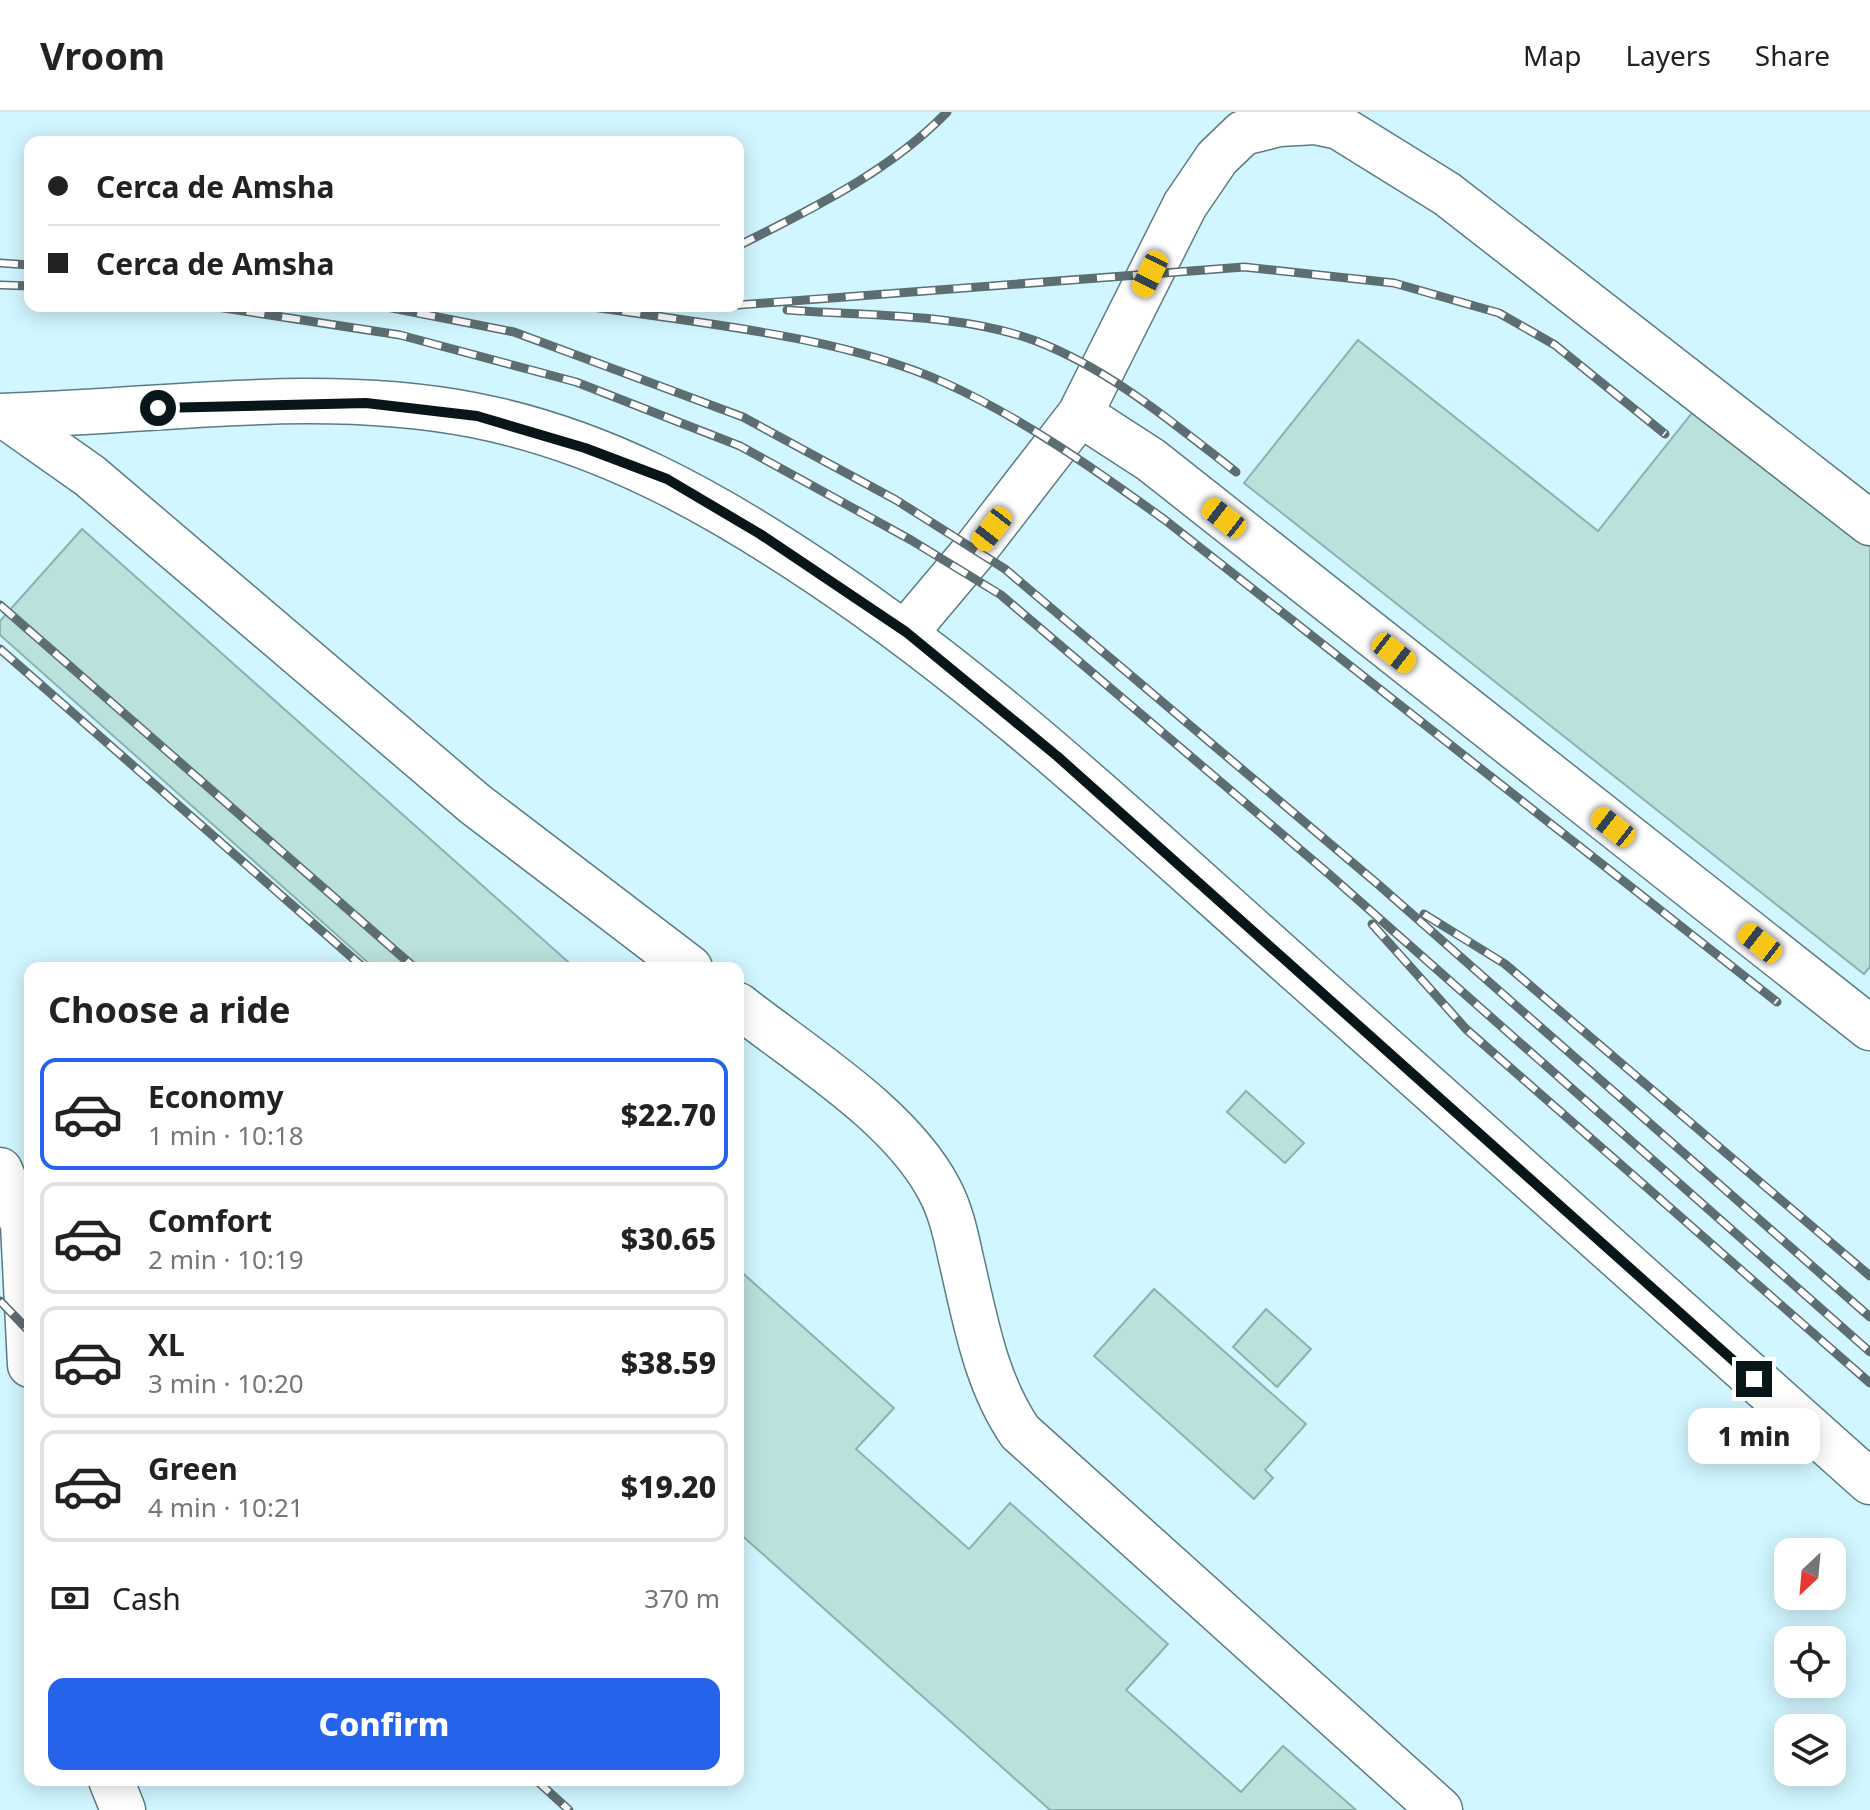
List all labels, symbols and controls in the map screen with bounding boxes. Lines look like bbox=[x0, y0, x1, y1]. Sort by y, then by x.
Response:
text: Vroom bbox=[40, 29, 165, 81]
text: Map bbox=[1523, 36, 1581, 74]
text: Layers bbox=[1625, 36, 1711, 74]
text: Share bbox=[1755, 36, 1830, 74]
text: Cerca de Amsha bbox=[96, 166, 334, 207]
text: Cerca de Amsha bbox=[96, 243, 334, 284]
car bbox=[1129, 247, 1171, 301]
route start bbox=[140, 390, 176, 426]
car bbox=[1198, 494, 1250, 542]
car bbox=[968, 503, 1016, 555]
car bbox=[1368, 629, 1420, 677]
car bbox=[1587, 803, 1639, 851]
car bbox=[1734, 919, 1786, 967]
text: Choose a ride bbox=[48, 985, 290, 1034]
text: Economy bbox=[148, 1076, 284, 1117]
icon: car bbox=[52, 1078, 124, 1150]
text: $22.70 bbox=[621, 1094, 716, 1135]
text: 1 min · 10:18 bbox=[148, 1117, 304, 1153]
text: Comfort bbox=[148, 1200, 272, 1241]
icon: car bbox=[52, 1202, 124, 1274]
text: $30.65 bbox=[621, 1218, 716, 1259]
text: 2 min · 10:19 bbox=[148, 1241, 304, 1277]
text: XL bbox=[148, 1324, 185, 1365]
icon: car bbox=[52, 1326, 124, 1398]
text: $38.59 bbox=[621, 1342, 716, 1383]
route end bbox=[1736, 1361, 1772, 1397]
text: 3 min · 10:20 bbox=[148, 1365, 304, 1401]
callout: 1 min bbox=[1688, 1407, 1820, 1463]
text: 1 min bbox=[1718, 1418, 1790, 1454]
text: Green bbox=[148, 1448, 238, 1489]
icon: car bbox=[52, 1450, 124, 1522]
text: $19.20 bbox=[621, 1466, 716, 1507]
text: 4 min · 10:21 bbox=[148, 1489, 304, 1525]
north arrow bbox=[1774, 1538, 1846, 1610]
map controls bbox=[1774, 1538, 1846, 1786]
icon: cash bbox=[48, 1576, 92, 1620]
text: Cash bbox=[112, 1578, 181, 1619]
text: 370 m bbox=[644, 1580, 720, 1616]
button: locate bbox=[1774, 1626, 1846, 1698]
button: Confirm bbox=[48, 1678, 720, 1770]
button: layers bbox=[1774, 1714, 1846, 1786]

